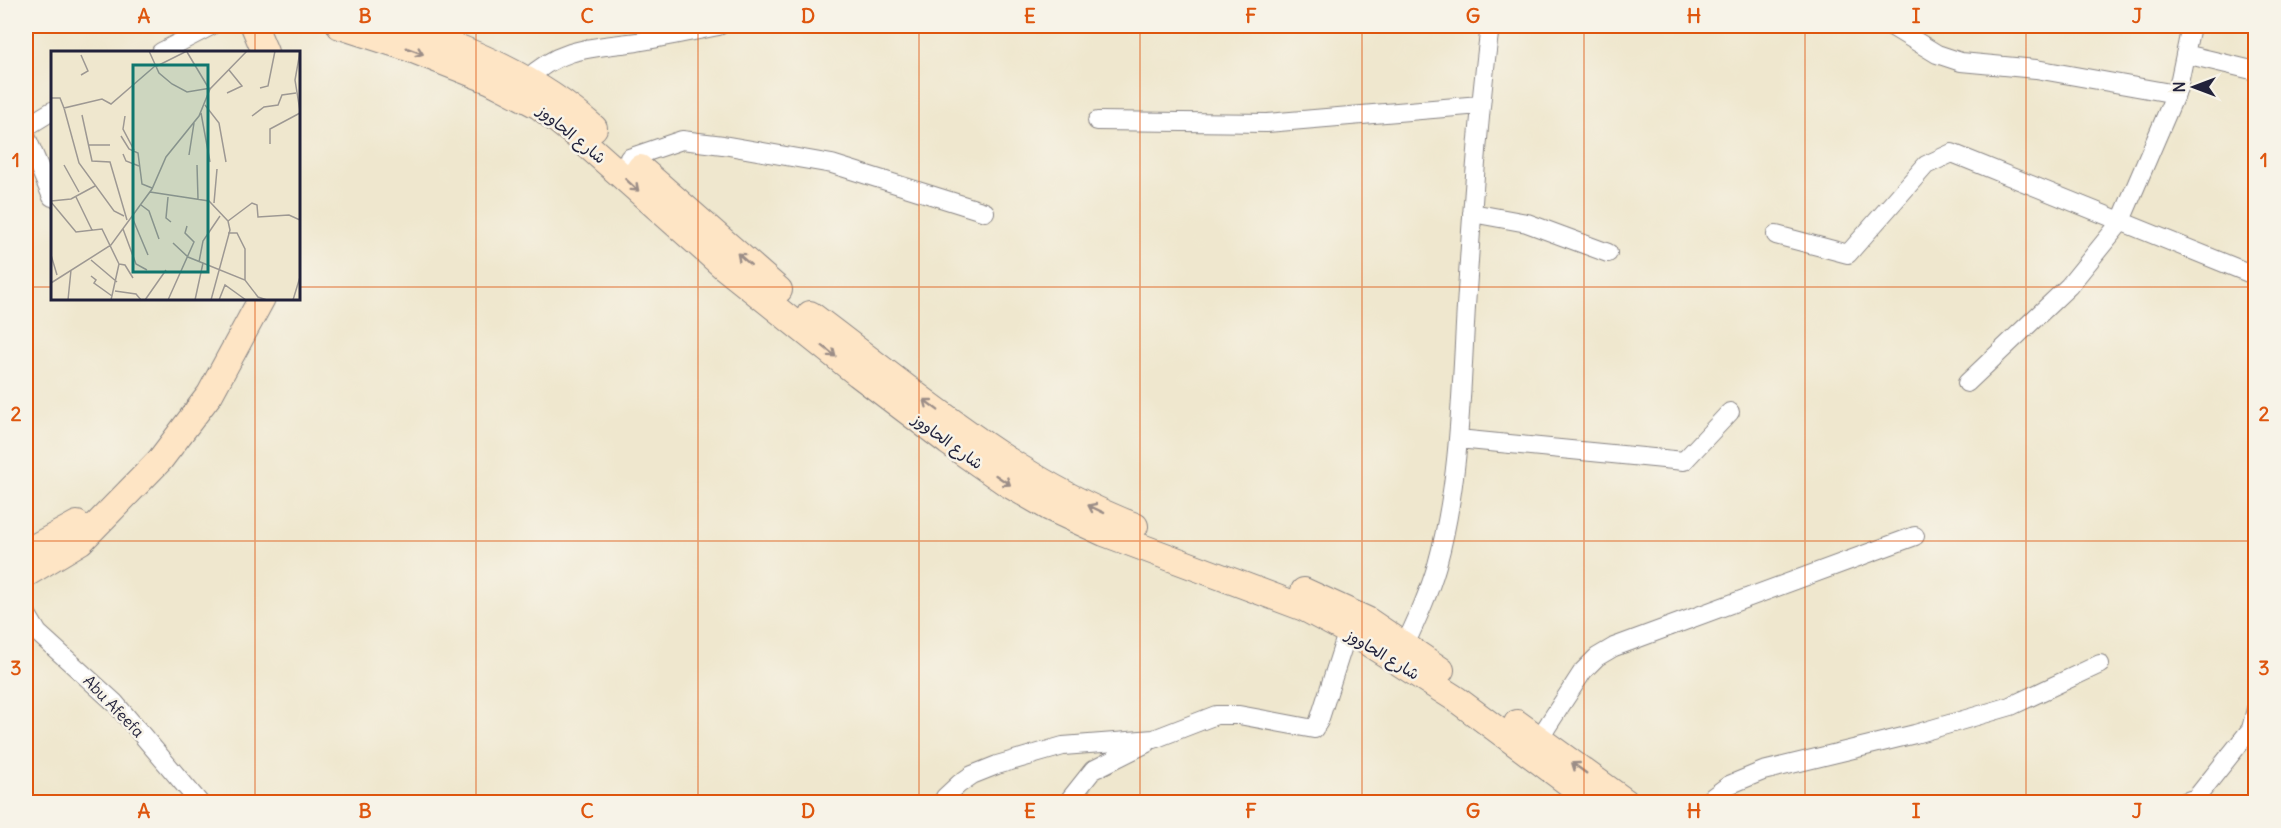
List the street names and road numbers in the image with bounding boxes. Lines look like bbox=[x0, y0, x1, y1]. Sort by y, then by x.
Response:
street label: شارع الحاووز bbox=[531, 99, 610, 169]
street label: شارع الحاووز bbox=[906, 408, 987, 475]
street label: شارع الحاووز bbox=[1340, 623, 1423, 685]
street label: Abu Afeefa bbox=[79, 671, 149, 741]

